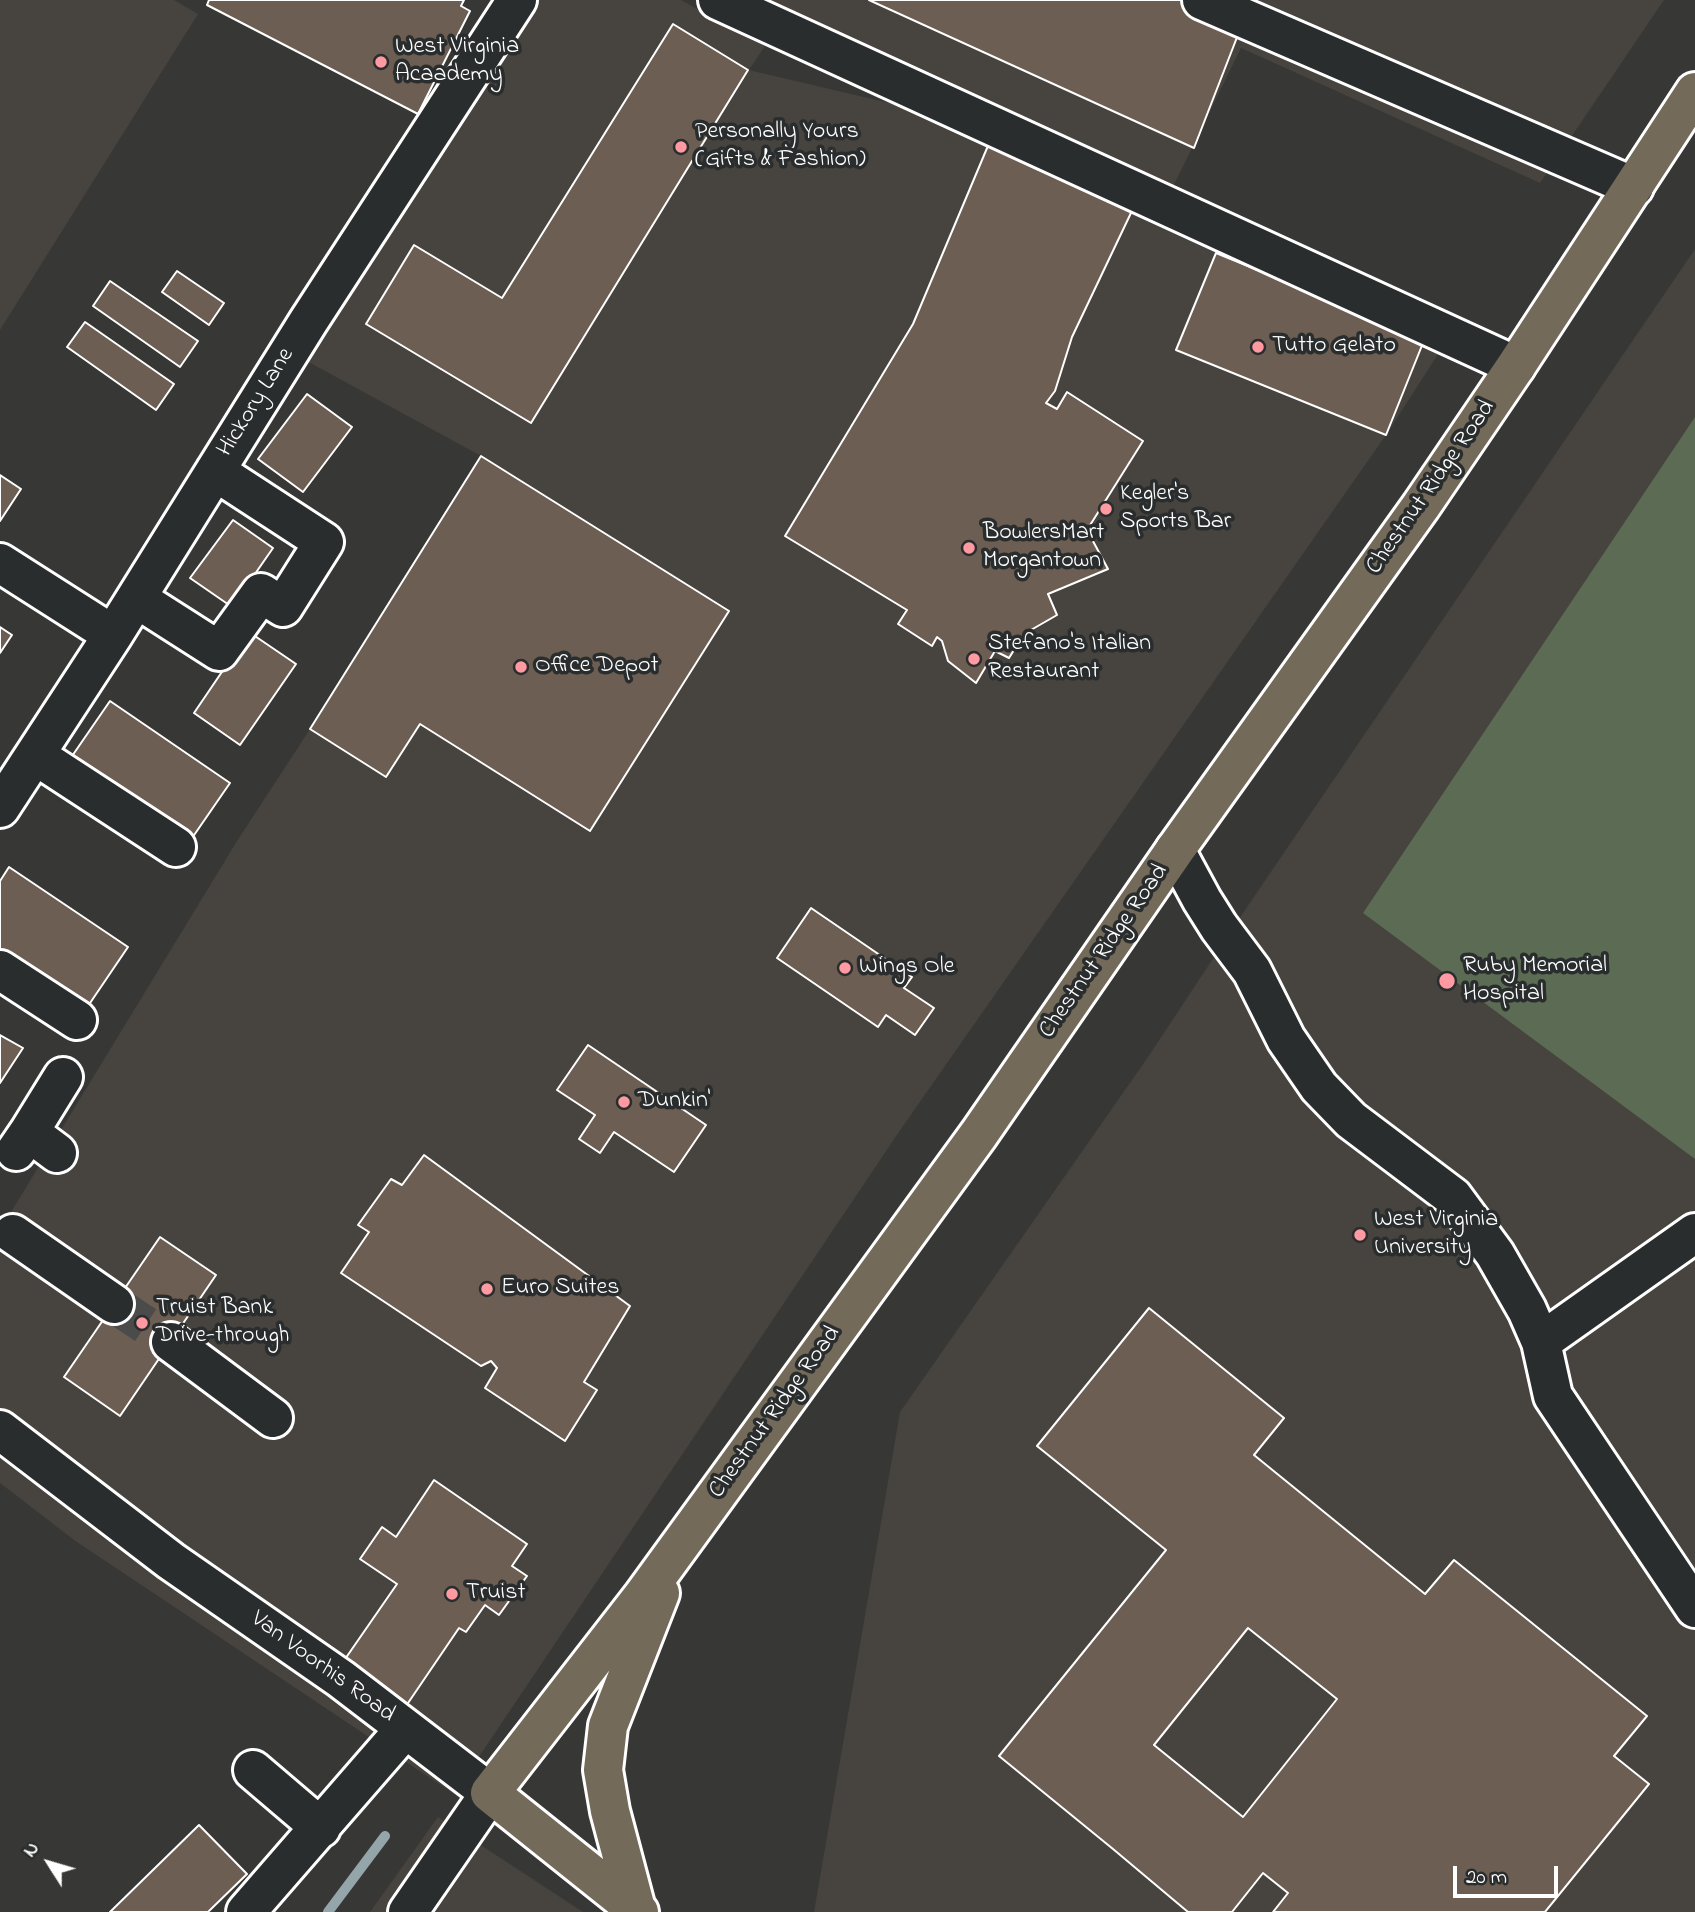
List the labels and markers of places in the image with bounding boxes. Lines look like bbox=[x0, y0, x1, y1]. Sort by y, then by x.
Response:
place label: West Virginia Acaademy bbox=[395, 34, 519, 90]
marker: West Virginia Acaademy bbox=[373, 54, 389, 70]
place label: Personally Yours (Gifts & Fashion) bbox=[695, 119, 866, 175]
marker: Personally Yours (Gifts & Fashion) bbox=[673, 139, 689, 155]
place label: Tutto Gelato bbox=[1272, 333, 1396, 361]
marker: Tutto Gelato bbox=[1250, 339, 1266, 355]
place label: Kegler's Sports Bar bbox=[1120, 481, 1231, 537]
marker: Kegler's Sports Bar bbox=[1098, 501, 1114, 517]
place label: BowlersMart Morgantown bbox=[983, 520, 1104, 576]
marker: BowlersMart Morgantown bbox=[961, 540, 977, 556]
place label: Stefano's Italian Restaurant bbox=[988, 631, 1151, 687]
marker: Stefano's Italian Restaurant bbox=[966, 651, 982, 667]
place label: Office Depot bbox=[535, 653, 659, 681]
marker: Office Depot bbox=[513, 659, 529, 675]
place label: Ruby Memorial Hospital bbox=[1463, 953, 1607, 1009]
place label: Wings Ole bbox=[859, 954, 955, 982]
marker: Wings Ole bbox=[837, 960, 853, 976]
marker: Ruby Memorial Hospital bbox=[1437, 971, 1457, 991]
place label: Dunkin' bbox=[638, 1088, 710, 1116]
marker: Dunkin' bbox=[616, 1094, 632, 1110]
place label: West Virginia University bbox=[1374, 1207, 1498, 1263]
marker: West Virginia University bbox=[1352, 1227, 1368, 1243]
place label: Euro Suites bbox=[501, 1275, 620, 1303]
marker: Euro Suites bbox=[479, 1281, 495, 1297]
place label: Truist Bank Drive-through bbox=[156, 1295, 289, 1351]
marker: Truist Bank Drive-through bbox=[134, 1315, 150, 1331]
place label: Truist bbox=[466, 1580, 525, 1608]
marker: Truist bbox=[444, 1586, 460, 1602]

